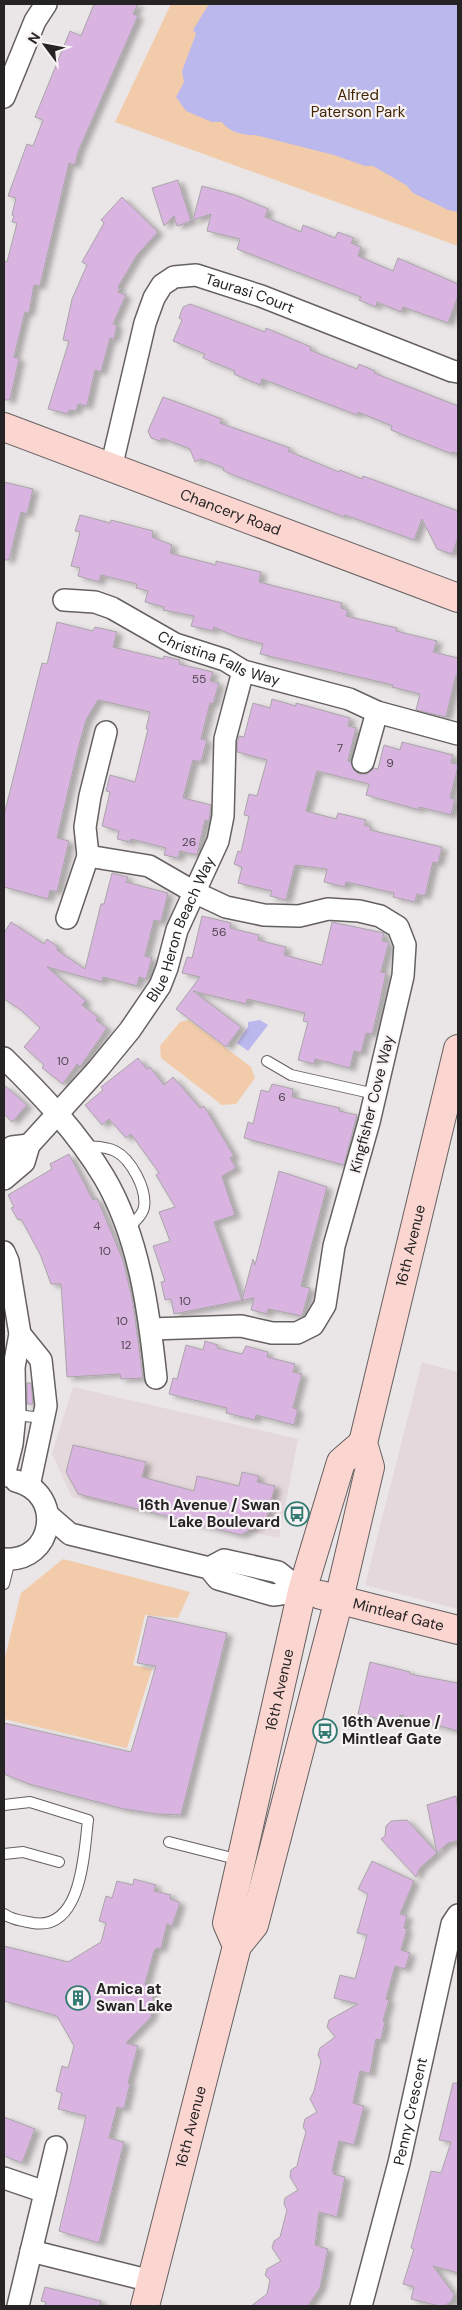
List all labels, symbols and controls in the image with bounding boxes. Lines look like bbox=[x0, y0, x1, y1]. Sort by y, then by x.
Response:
north arrow bbox=[20, 20, 70, 70]
text: N bbox=[24, 29, 44, 47]
park label: Alfred Paterson Park bbox=[311, 85, 406, 122]
street label: Taurasi Court bbox=[203, 269, 297, 318]
street label: Chancery Road bbox=[177, 484, 284, 540]
street label: Christina Falls Way bbox=[154, 626, 283, 690]
house number: 55 bbox=[192, 671, 206, 687]
house number: 7 bbox=[337, 740, 343, 756]
house number: 9 bbox=[386, 755, 394, 771]
house number: 26 bbox=[182, 834, 196, 850]
street label: Blue Heron Beach Way bbox=[142, 852, 220, 1006]
house number: 56 bbox=[212, 924, 226, 940]
street label: Kingfisher Cove Way bbox=[345, 1032, 399, 1175]
house number: 10 bbox=[57, 1053, 69, 1069]
house number: 6 bbox=[278, 1089, 286, 1105]
street label: 16th Avenue bbox=[391, 1203, 430, 1289]
house number: 4 bbox=[93, 1218, 101, 1234]
house number: 10 bbox=[99, 1243, 111, 1259]
house number: 10 bbox=[179, 1293, 191, 1309]
house number: 10 bbox=[116, 1313, 128, 1329]
house number: 12 bbox=[121, 1337, 131, 1353]
place label: 16th Avenue / Swan Lake Boulevard bbox=[139, 1495, 280, 1532]
bus stop icon: 16th Avenue / Swan Lake Boulevard bbox=[284, 1501, 310, 1527]
street label: Mintleaf Gate bbox=[351, 1594, 446, 1636]
street label: 16th Avenue bbox=[261, 1647, 299, 1733]
place label: 16th Avenue / Mintleaf Gate bbox=[342, 1712, 442, 1749]
bus stop icon: 16th Avenue / Mintleaf Gate bbox=[312, 1718, 338, 1744]
place label: Amica at Swan Lake bbox=[96, 1979, 173, 2016]
building icon: Amica at Swan Lake bbox=[65, 1985, 91, 2011]
street label: Penny Crescent bbox=[389, 2055, 432, 2167]
street label: 16th Avenue bbox=[171, 2084, 211, 2170]

